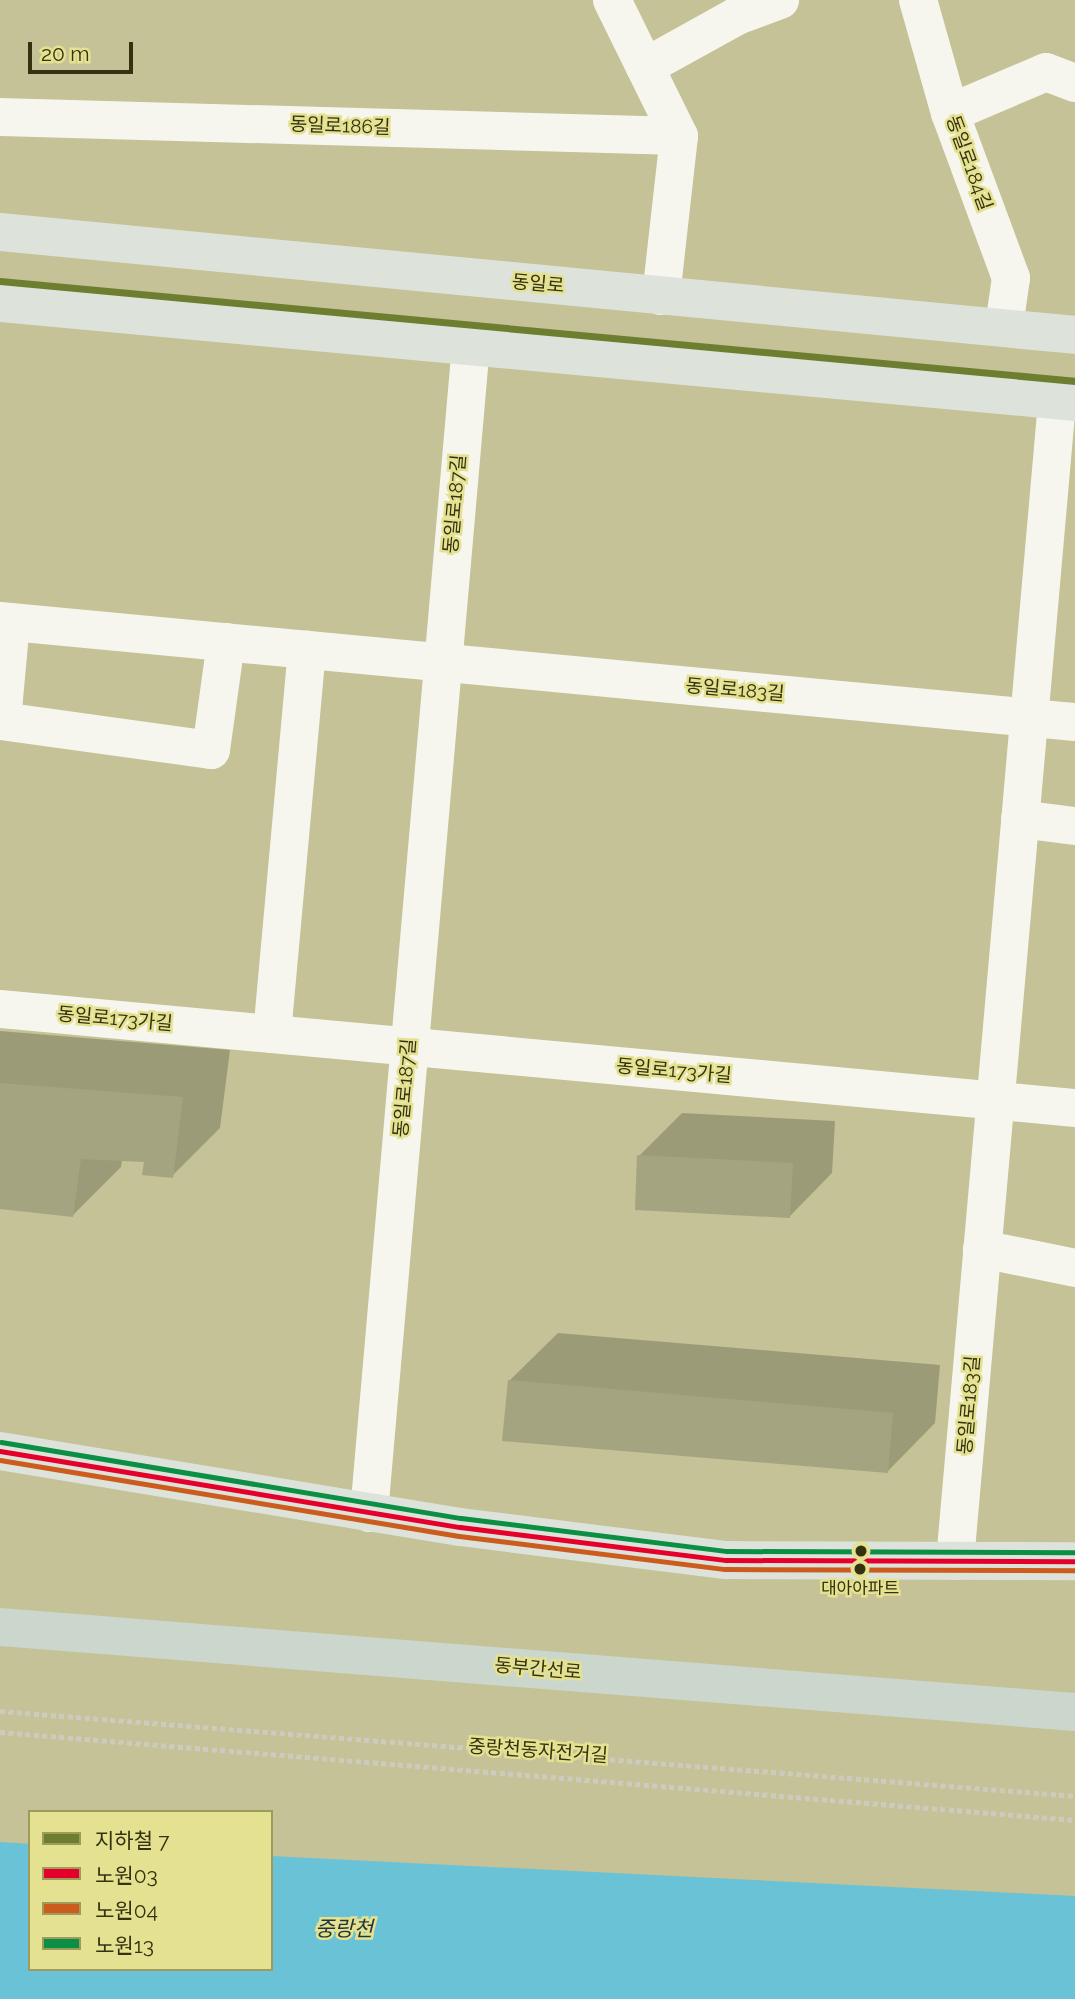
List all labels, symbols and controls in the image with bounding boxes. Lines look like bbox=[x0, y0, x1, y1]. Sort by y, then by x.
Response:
scale bar bbox=[32, 28, 136, 72]
text: 20 m bbox=[41, 41, 89, 66]
street label: 동일로184길 bbox=[941, 112, 997, 214]
street label: 동일로186길 bbox=[289, 113, 391, 139]
street label: 동일로 bbox=[511, 270, 565, 298]
street label: 동일로187길 bbox=[439, 453, 471, 555]
street label: 동일로183길 bbox=[684, 674, 786, 706]
street label: 동일로173가길 bbox=[56, 1003, 174, 1035]
street label: 동일로187길 bbox=[389, 1037, 421, 1139]
street label: 동일로173가길 bbox=[615, 1055, 733, 1087]
street label: 동일로183길 bbox=[953, 1354, 985, 1456]
unlabelled marker bbox=[854, 1544, 868, 1558]
marker: 대아아파트 bbox=[853, 1562, 867, 1576]
place label: 대아아파트 bbox=[821, 1579, 899, 1599]
street label: 동부간선로 bbox=[493, 1654, 583, 1684]
street label: 중랑천동자전거길 bbox=[467, 1735, 609, 1767]
legend bbox=[28, 1810, 273, 1971]
text: 지하철 7 bbox=[95, 1828, 170, 1853]
text: 노원03 bbox=[95, 1863, 158, 1888]
text: 노원04 bbox=[95, 1898, 158, 1923]
water label: 중랑천 bbox=[315, 1916, 373, 1942]
text: 노원13 bbox=[95, 1933, 154, 1958]

